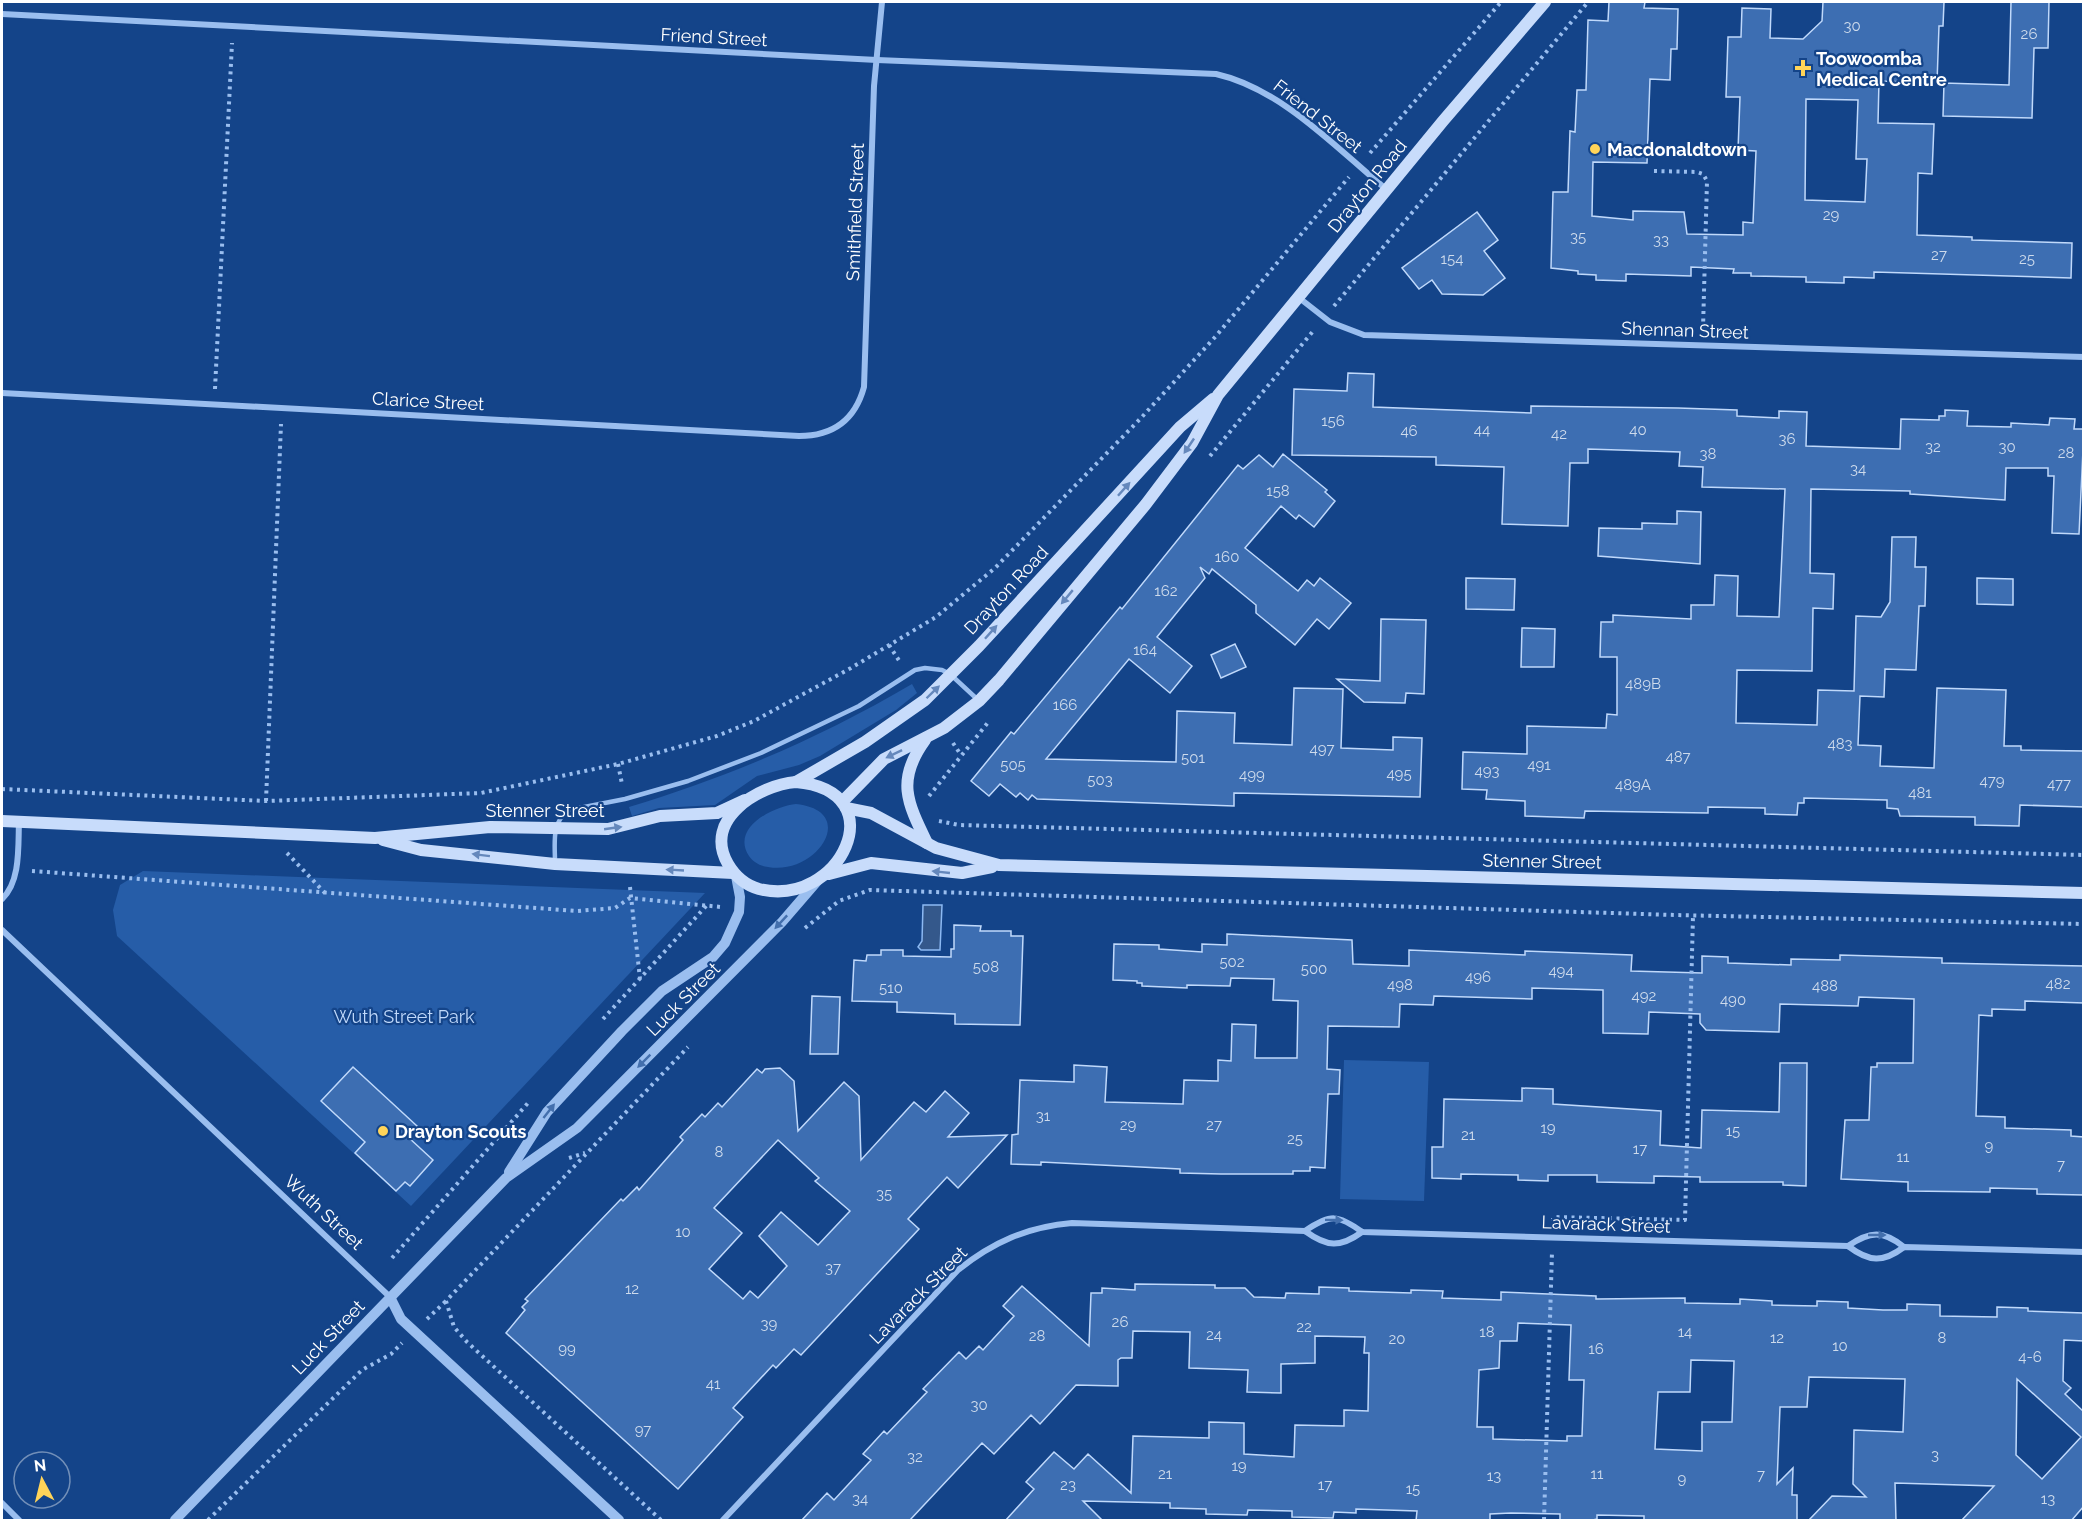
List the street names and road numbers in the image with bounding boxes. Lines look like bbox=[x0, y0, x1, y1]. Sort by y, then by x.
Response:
street label: Friend Street bbox=[660, 24, 768, 50]
street label: Friend Street bbox=[1269, 75, 1367, 157]
street label: Drayton Road bbox=[1323, 135, 1411, 237]
street label: Smithfield Street bbox=[842, 143, 868, 281]
street label: Shennan Street bbox=[1621, 317, 1749, 343]
street label: Clarice Street bbox=[371, 388, 485, 414]
street label: Drayton Road bbox=[960, 541, 1052, 639]
street label: Stenner Street bbox=[485, 800, 605, 821]
street label: Stenner Street bbox=[1482, 849, 1602, 873]
street label: Luck Street bbox=[642, 958, 724, 1040]
street label: Wuth Street bbox=[280, 1170, 368, 1254]
street label: Lavarack Street bbox=[1541, 1211, 1671, 1237]
street label: Lavarack Street bbox=[865, 1242, 971, 1348]
street label: Luck Street bbox=[287, 1296, 369, 1378]

